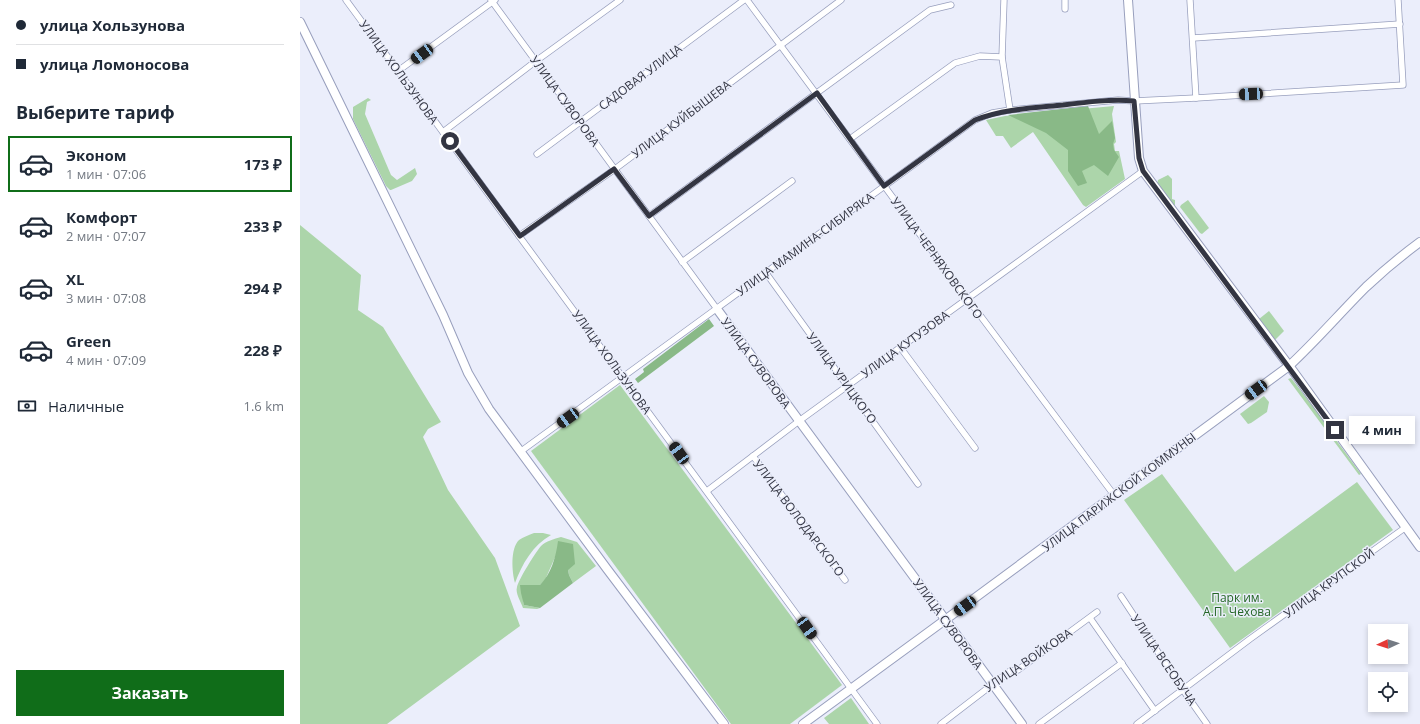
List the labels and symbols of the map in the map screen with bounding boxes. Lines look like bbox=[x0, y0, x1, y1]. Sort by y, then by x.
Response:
street label: УЛИЦА ХОЛЬЗУНОВА bbox=[355, 17, 443, 128]
street label: САДОВАЯ УЛИЦА bbox=[595, 40, 685, 114]
car bbox=[409, 42, 435, 66]
street label: УЛИЦА СУВОРОВА bbox=[526, 52, 604, 150]
street label: УЛИЦА КУЙБЫШЕВА bbox=[628, 76, 734, 162]
car bbox=[1239, 87, 1263, 101]
route start bbox=[441, 132, 459, 150]
street label: УЛИЦА МАМИНА-СИБИРЯКА bbox=[733, 188, 877, 300]
street label: УЛИЦА ЧЕРНЯХОВСКОГО bbox=[887, 194, 987, 322]
street label: УЛИЦА КУТУЗОВА bbox=[858, 306, 953, 382]
street label: УЛИЦА ХОЛЬЗУНОВА bbox=[568, 307, 656, 418]
street label: УЛИЦА СУВОРОВА bbox=[717, 314, 795, 412]
street label: УЛИЦА УРИЦКОГО bbox=[803, 329, 881, 427]
car bbox=[1243, 378, 1269, 402]
car bbox=[555, 406, 581, 430]
callout: 4 мин bbox=[1349, 416, 1415, 444]
route end bbox=[1326, 421, 1344, 439]
street label: УЛИЦА ПАРИЖСКОЙ КОММУНЫ bbox=[1039, 429, 1199, 555]
car bbox=[667, 440, 691, 466]
street label: УЛИЦА ВОЛОДАРСКОГО bbox=[749, 456, 849, 580]
street label: УЛИЦА КРУПСКОЙ bbox=[1280, 544, 1378, 622]
street label: УЛИЦА СУВОРОВА bbox=[909, 575, 987, 673]
park label: Парк им. А.П. Чехова bbox=[1203, 589, 1271, 620]
car bbox=[952, 594, 978, 618]
street label: УЛИЦА ВСЕОБУЧА bbox=[1127, 611, 1201, 709]
car bbox=[795, 615, 819, 641]
street label: УЛИЦА ВОЙКОВА bbox=[981, 624, 1076, 696]
north arrow bbox=[1368, 624, 1408, 664]

